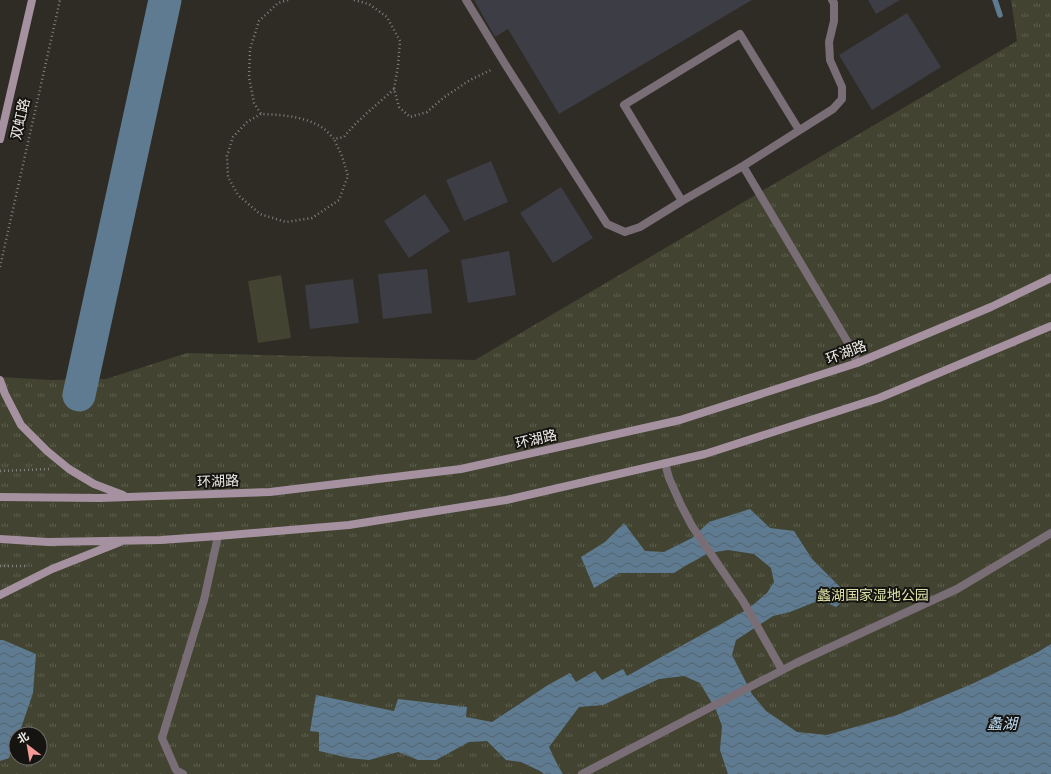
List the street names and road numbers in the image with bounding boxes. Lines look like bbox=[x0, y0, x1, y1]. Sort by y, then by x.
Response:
street label: 双虹路 bbox=[6, 96, 34, 142]
street label: 环湖路 bbox=[823, 335, 869, 369]
street label: 环湖路 bbox=[513, 425, 559, 453]
street label: 环湖路 bbox=[197, 470, 239, 492]

